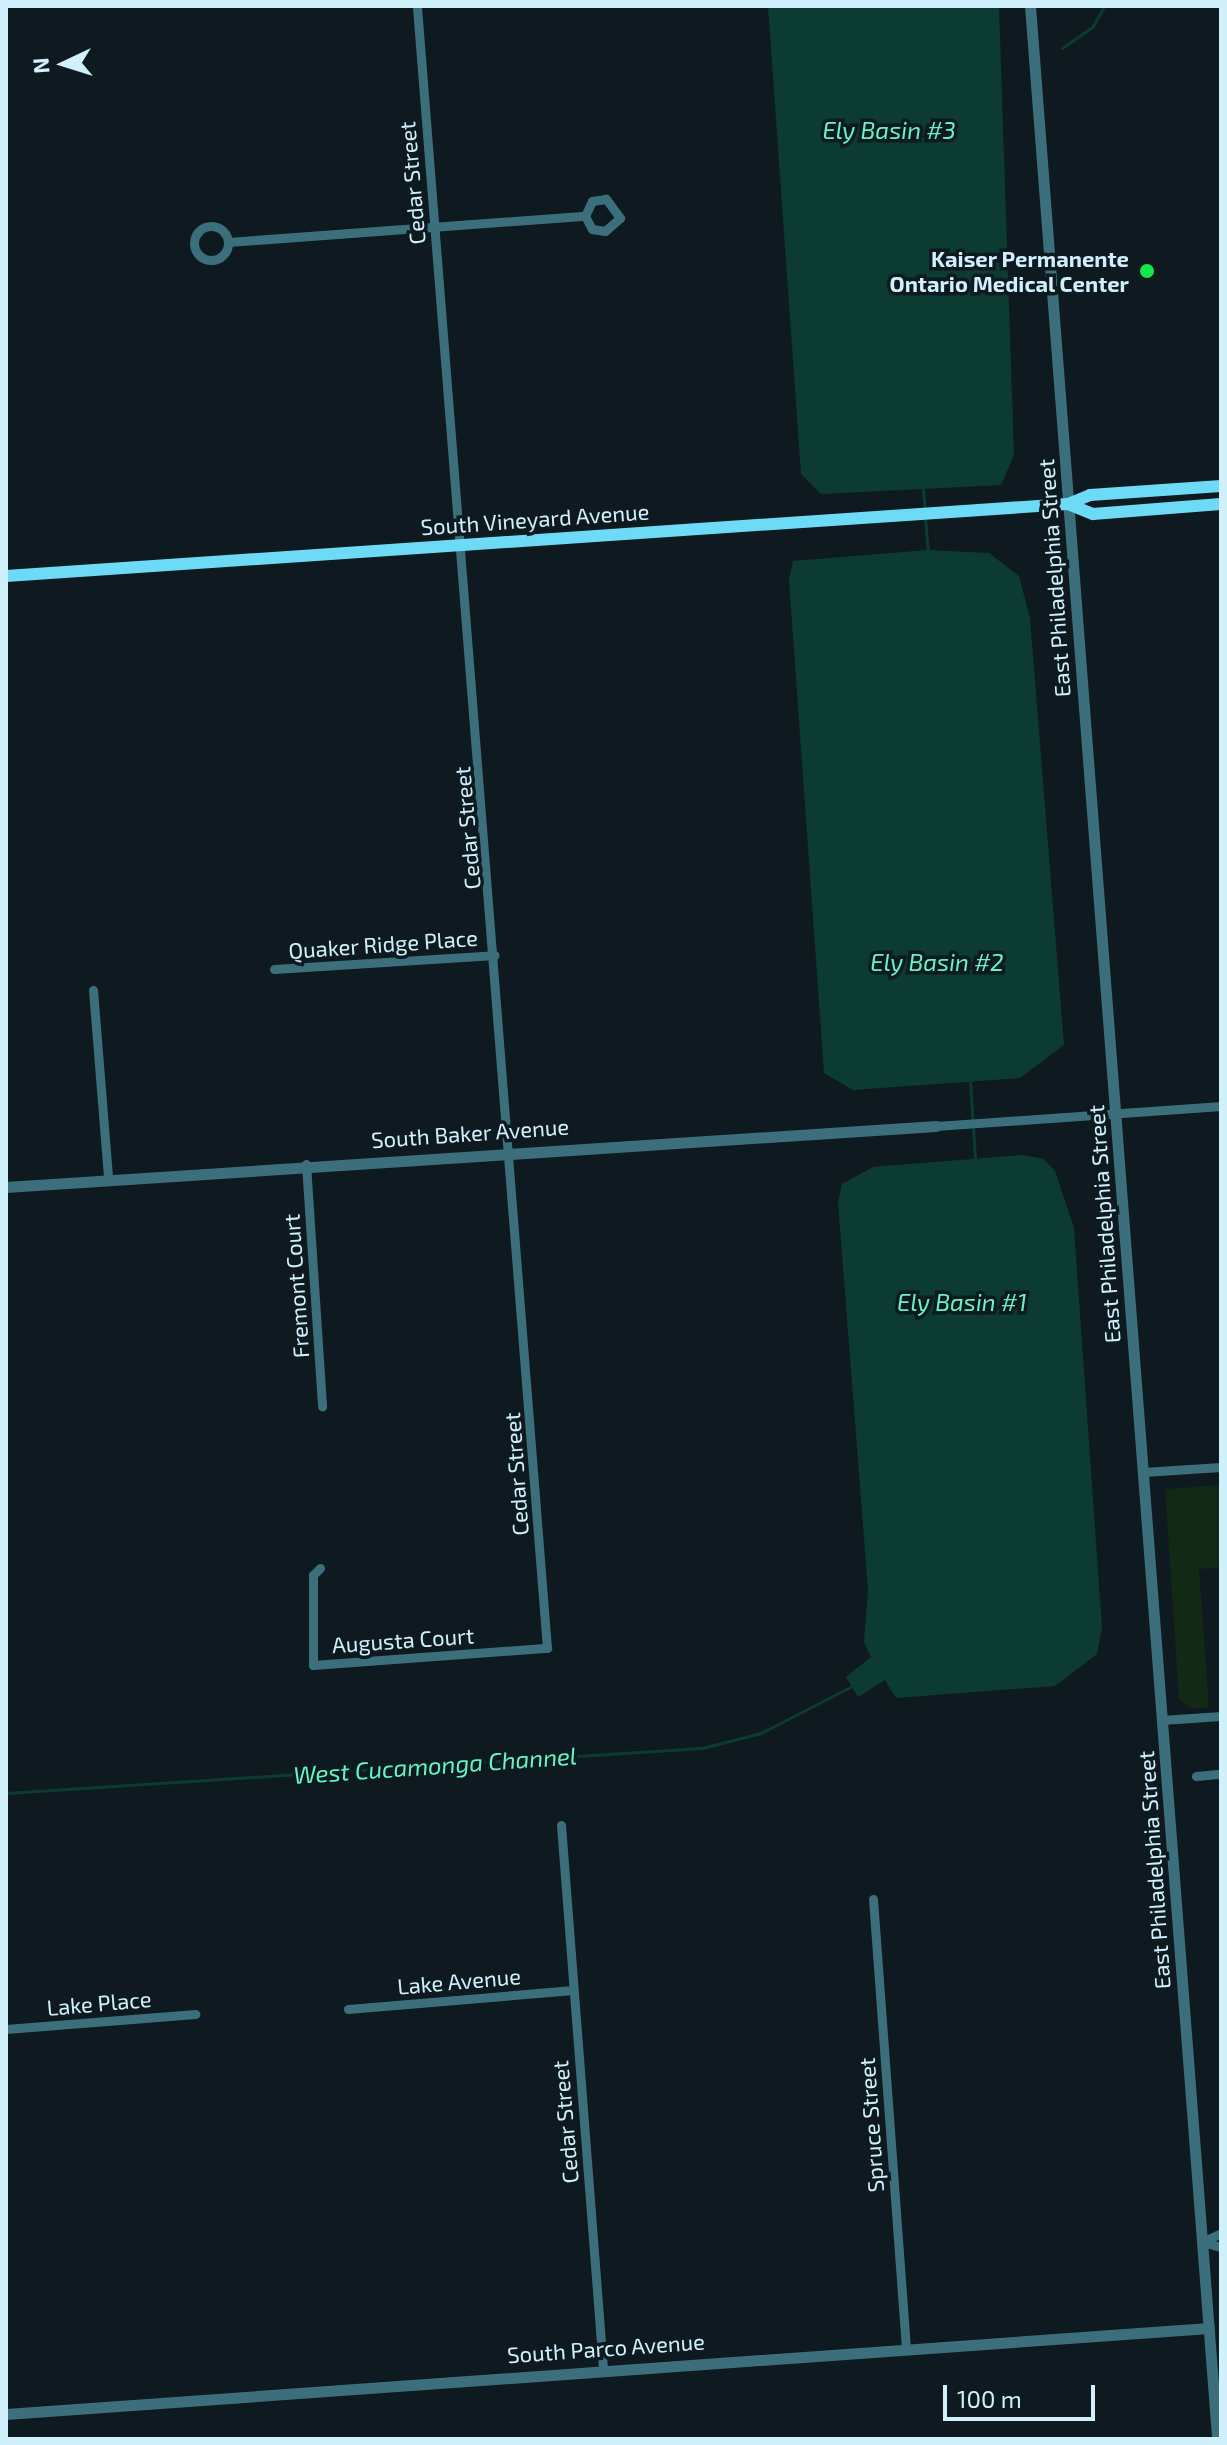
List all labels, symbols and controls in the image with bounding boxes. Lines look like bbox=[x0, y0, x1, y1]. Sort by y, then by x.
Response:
north arrow bbox=[24, 24, 104, 104]
text: N bbox=[27, 57, 54, 75]
water label: Ely Basin #3 bbox=[822, 116, 956, 144]
street label: Cedar Street bbox=[393, 120, 431, 246]
place label: Kaiser Permanente Ontario Medical Center bbox=[889, 245, 1129, 296]
marker: Kaiser Permanente Ontario Medical Center bbox=[1136, 260, 1158, 282]
street label: East Philadelphia Street bbox=[1033, 458, 1075, 698]
street label: South Vineyard Avenue bbox=[419, 498, 651, 540]
street label: Cedar Street bbox=[448, 765, 486, 891]
street label: Quaker Ridge Place bbox=[287, 924, 479, 964]
water label: Ely Basin #2 bbox=[870, 948, 1004, 976]
street label: East Philadelphia Street bbox=[1083, 1104, 1125, 1344]
street label: South Baker Avenue bbox=[370, 1113, 570, 1153]
street label: Fremont Court bbox=[278, 1213, 314, 1359]
water label: Ely Basin #1 bbox=[897, 1288, 1027, 1316]
street label: Cedar Street bbox=[499, 1411, 533, 1537]
street label: Augusta Court bbox=[331, 1622, 475, 1658]
water label: West Cucamonga Channel bbox=[292, 1741, 578, 1789]
street label: East Philadelphia Street bbox=[1133, 1750, 1175, 1990]
street label: Lake Avenue bbox=[396, 1962, 522, 2000]
street label: Lake Place bbox=[46, 1985, 152, 2021]
street label: Spruce Street bbox=[853, 2057, 889, 2193]
street label: Cedar Street bbox=[546, 2059, 584, 2185]
street label: South Parco Avenue bbox=[506, 2328, 706, 2368]
scale bar bbox=[947, 2369, 1099, 2419]
text: 100 m bbox=[957, 2384, 1022, 2413]

